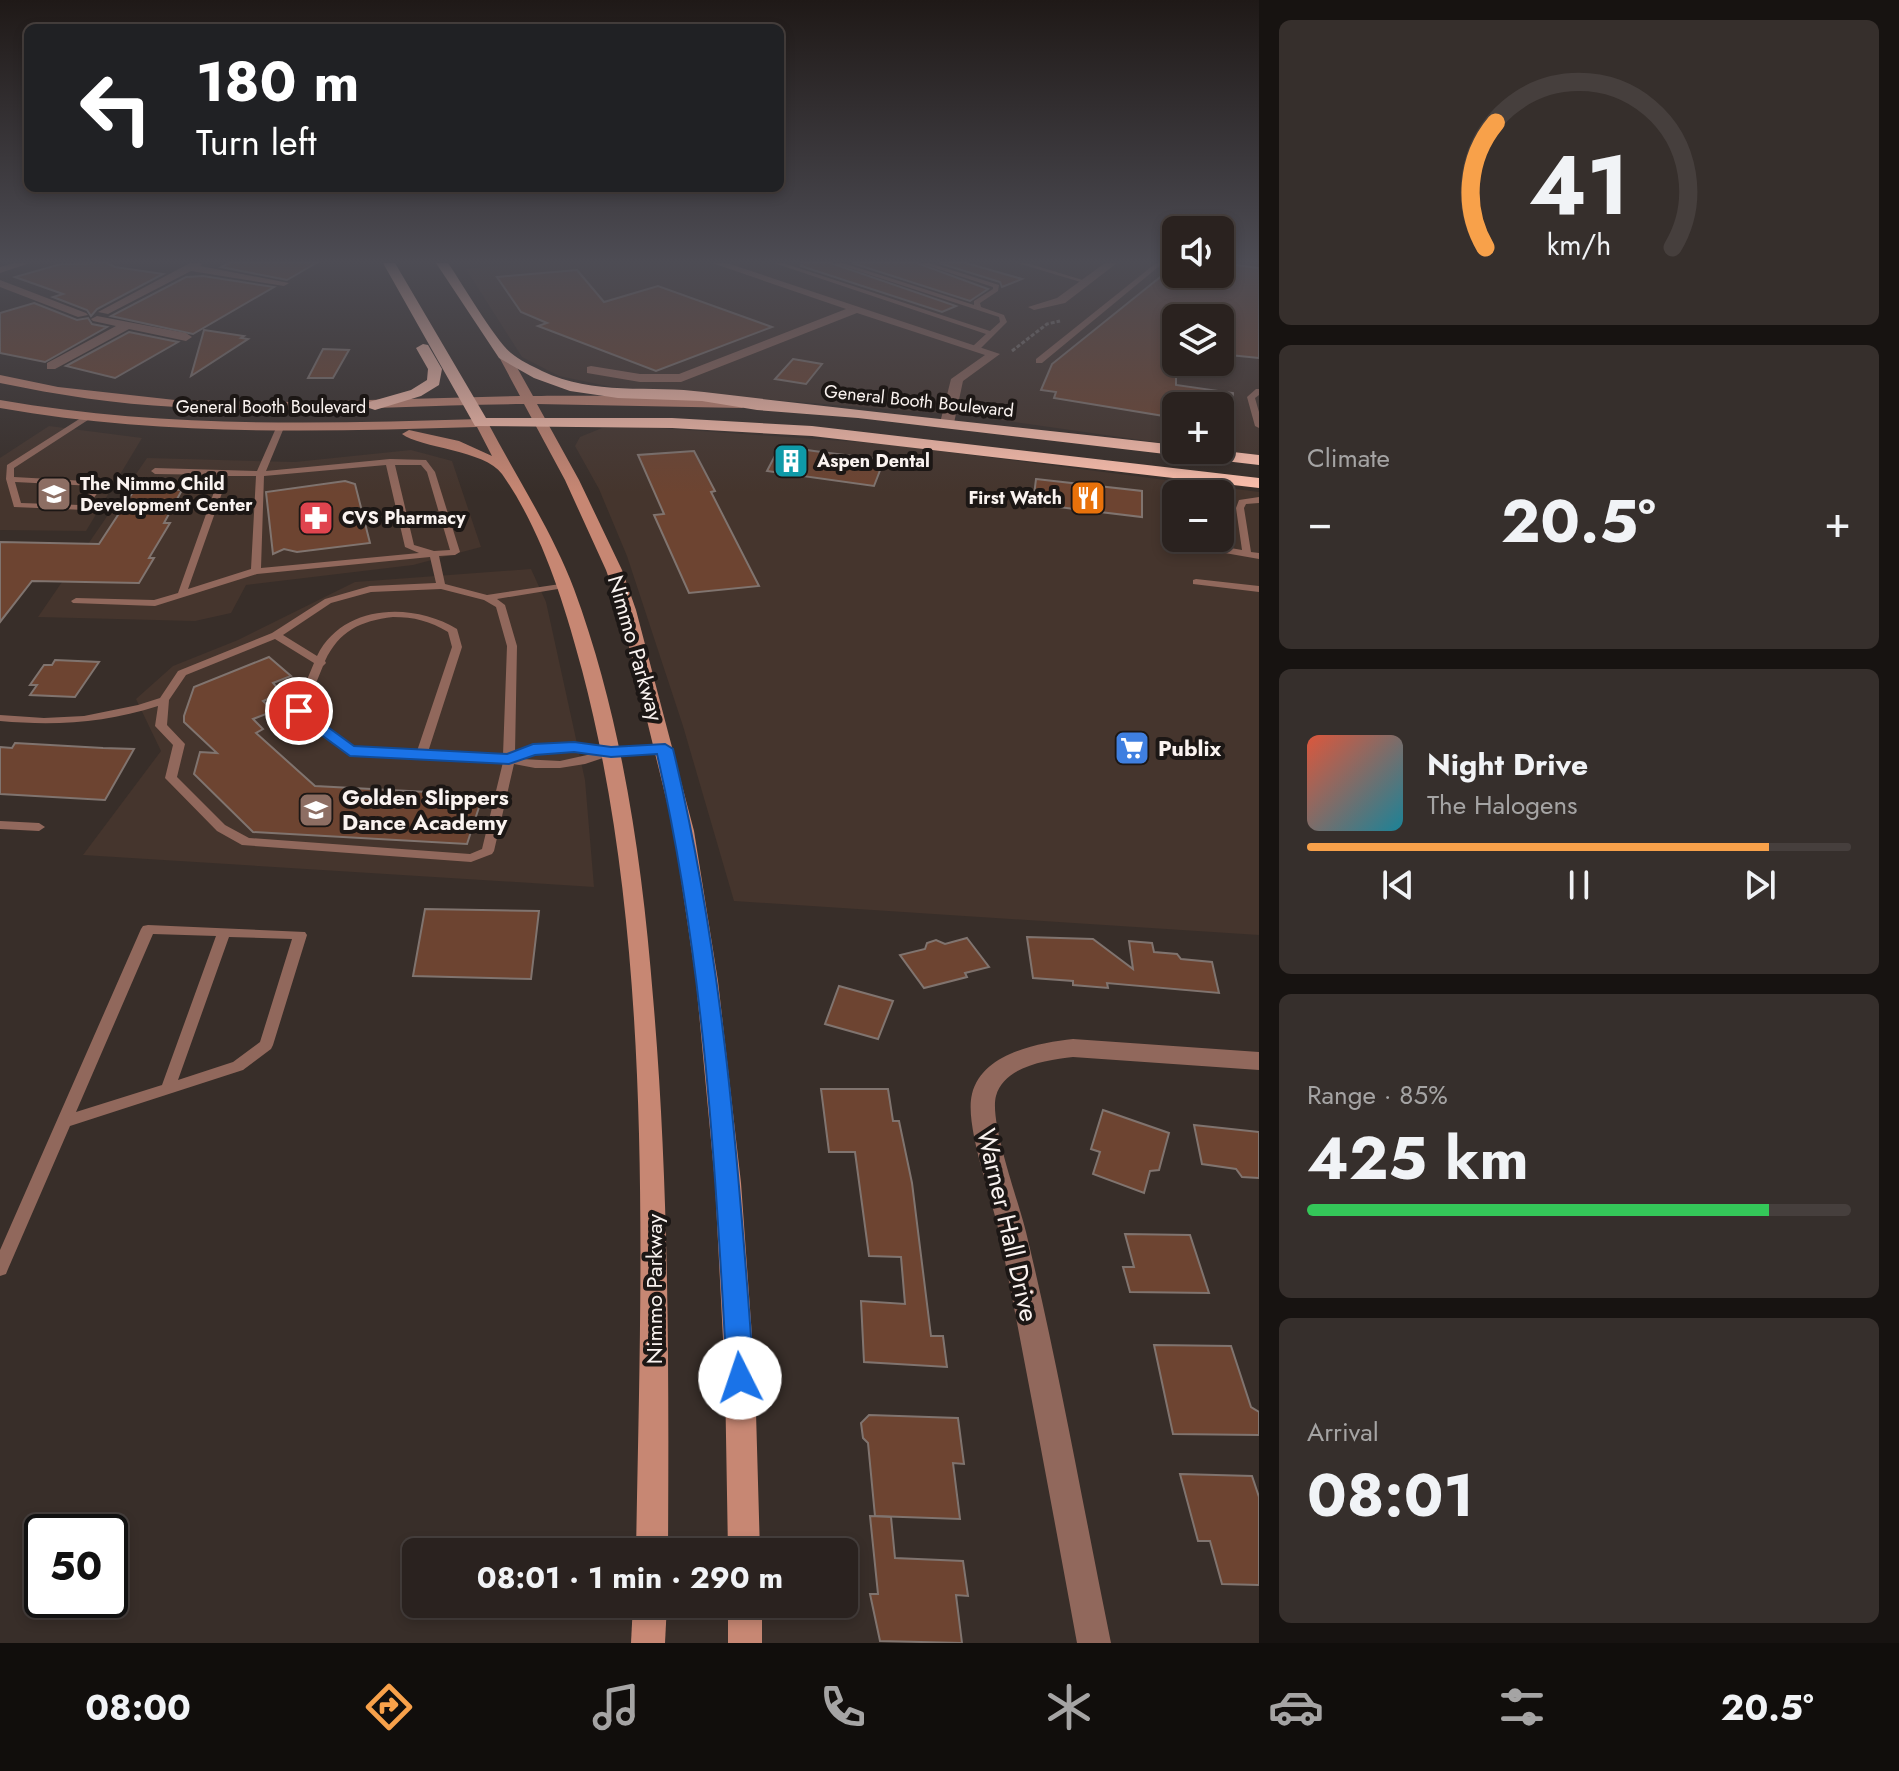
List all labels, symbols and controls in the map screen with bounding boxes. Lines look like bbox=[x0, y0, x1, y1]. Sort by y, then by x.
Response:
text: 180 m bbox=[196, 41, 359, 122]
icon: left bbox=[64, 56, 168, 160]
text: Turn left bbox=[196, 116, 317, 168]
text: 41 bbox=[1529, 125, 1629, 245]
map controls bbox=[1162, 216, 1234, 552]
button: sound bbox=[1162, 216, 1234, 288]
text: km/h bbox=[1547, 224, 1611, 266]
button: layers bbox=[1162, 304, 1234, 376]
street label: General Booth Boulevard bbox=[823, 378, 1015, 424]
button: + bbox=[1162, 392, 1234, 464]
street label: General Booth Boulevard bbox=[176, 394, 366, 420]
text: Climate bbox=[1307, 439, 1390, 477]
building icon: Aspen Dental bbox=[772, 442, 810, 480]
place label: Aspen Dental bbox=[816, 448, 930, 474]
place label: The Nimmo Child Development Center bbox=[80, 471, 253, 518]
school or university icon: The Nimmo Child Development Center bbox=[35, 475, 73, 513]
text: 20.5° bbox=[1501, 478, 1656, 565]
restaurant icon: First Watch bbox=[1069, 479, 1107, 517]
button: − bbox=[1162, 480, 1234, 552]
place label: First Watch bbox=[968, 485, 1062, 511]
text: − bbox=[1307, 490, 1333, 554]
text: + bbox=[1824, 490, 1851, 554]
pharmacy icon: CVS Pharmacy bbox=[297, 499, 335, 537]
place label: CVS Pharmacy bbox=[342, 505, 466, 531]
street label: Nimmo Parkway bbox=[600, 571, 672, 725]
pin bbox=[265, 677, 333, 745]
icon: arrive bbox=[277, 689, 321, 733]
supermarket icon: Publix bbox=[1113, 729, 1151, 767]
place label: Publix bbox=[1158, 732, 1222, 764]
text: Night Drive bbox=[1427, 743, 1588, 786]
place label: Golden Slippers Dance Academy bbox=[342, 781, 509, 838]
text: The Halogens bbox=[1427, 786, 1578, 824]
school or university icon: Golden Slippers Dance Academy bbox=[297, 791, 335, 829]
icon: previous bbox=[1376, 863, 1420, 907]
icon: pause bbox=[1557, 863, 1601, 907]
icon: next bbox=[1738, 863, 1782, 907]
text: Range · 85% bbox=[1307, 1076, 1448, 1114]
text: 425 km bbox=[1307, 1115, 1529, 1202]
street label: Warner Hall Drive bbox=[967, 1125, 1049, 1325]
street label: Nimmo Parkway bbox=[638, 1214, 670, 1364]
position arrow bbox=[698, 1336, 782, 1420]
text: Arrival bbox=[1307, 1413, 1379, 1451]
text: 08:01 bbox=[1307, 1452, 1474, 1539]
speed limit sign: 50 bbox=[24, 1514, 128, 1618]
text: 08:01 · 1 min · 290 m bbox=[477, 1556, 783, 1599]
icon: directions bbox=[361, 1679, 417, 1735]
icon: music bbox=[588, 1679, 644, 1735]
icon: phone bbox=[815, 1679, 871, 1735]
icon: climate bbox=[1041, 1679, 1097, 1735]
icon: car bbox=[1268, 1679, 1324, 1735]
icon: filters bbox=[1494, 1679, 1550, 1735]
text: 08:00 bbox=[85, 1681, 191, 1733]
text: 20.5° bbox=[1721, 1681, 1814, 1733]

